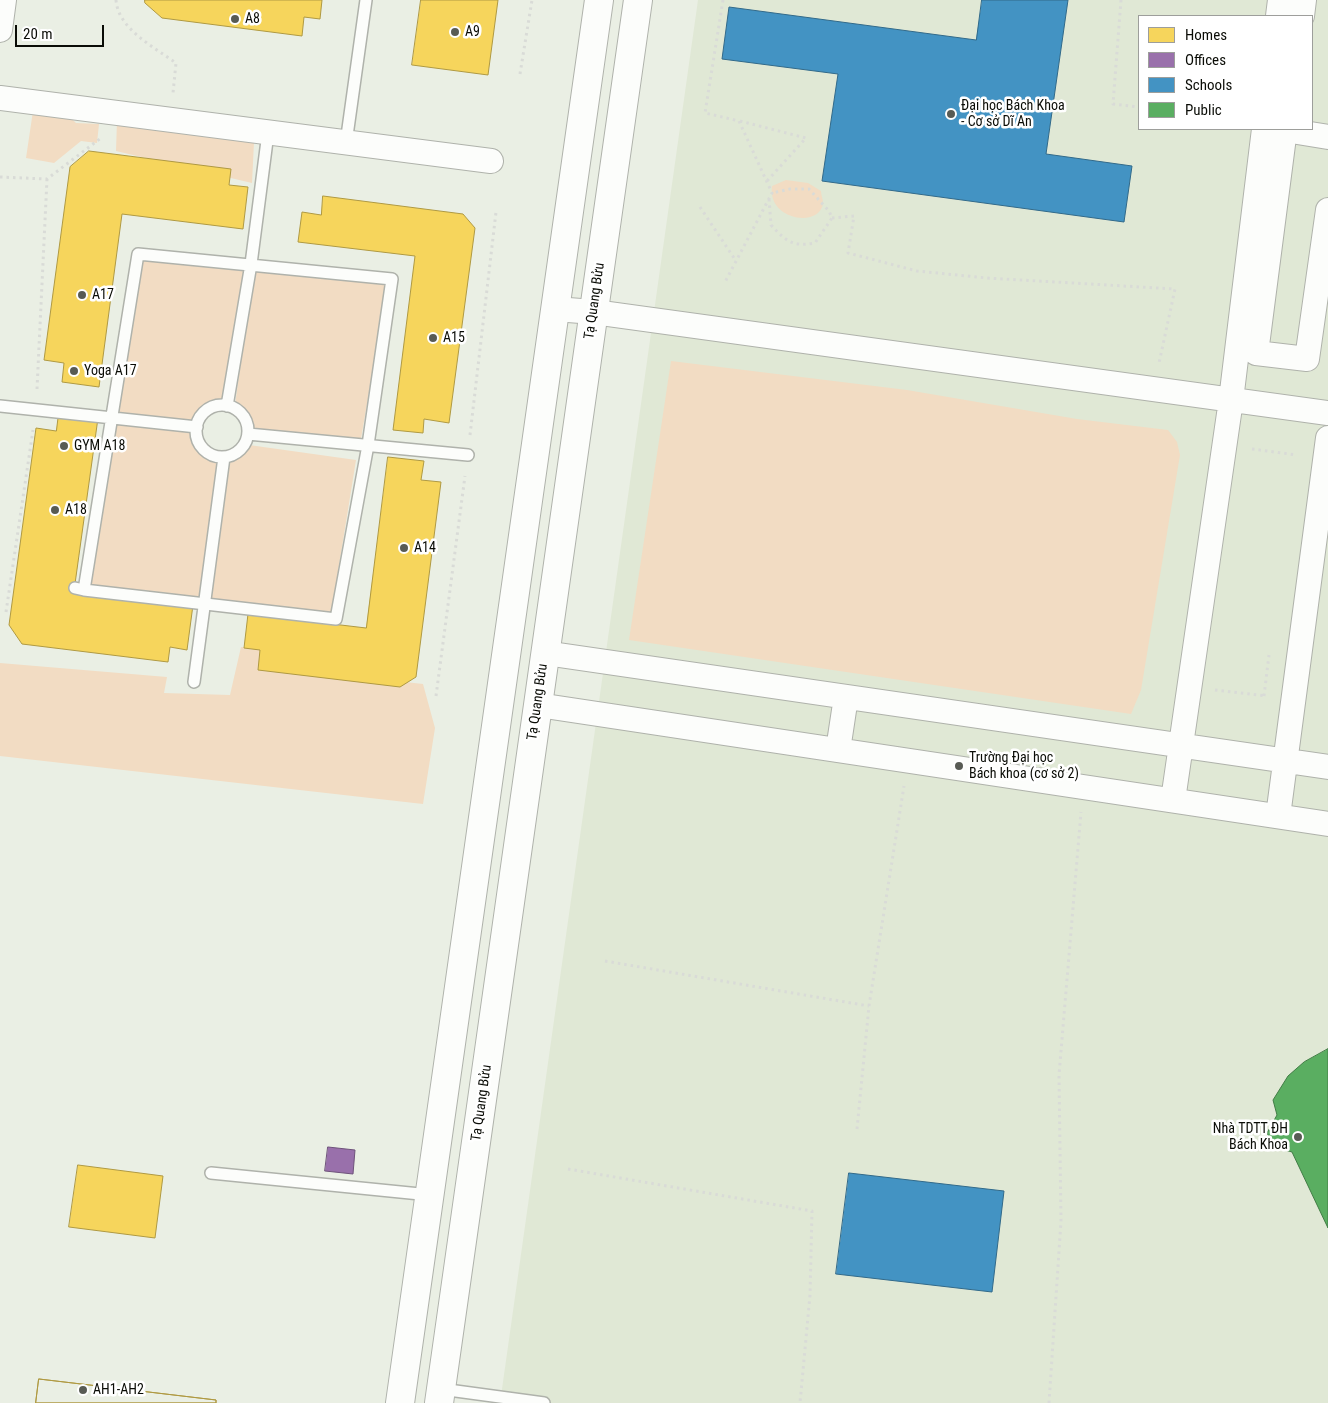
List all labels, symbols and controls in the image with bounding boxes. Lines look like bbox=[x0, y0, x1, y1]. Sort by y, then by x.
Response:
place label: A8 bbox=[245, 11, 260, 27]
marker: A8 bbox=[229, 13, 241, 25]
scale bar bbox=[18, 15, 106, 47]
legend bbox=[1138, 15, 1313, 130]
place label: A9 bbox=[465, 24, 480, 40]
text: 20 m bbox=[23, 25, 53, 43]
marker: A9 bbox=[449, 26, 461, 38]
text: Homes bbox=[1185, 26, 1227, 44]
text: Offices bbox=[1185, 51, 1226, 69]
text: Schools bbox=[1185, 76, 1232, 94]
place label: Đại học Bách Khoa - Cơ sở Dĩ An bbox=[961, 98, 1065, 130]
text: Public bbox=[1185, 101, 1222, 119]
marker: Đại học Bách Khoa - Cơ sở Dĩ An bbox=[945, 108, 957, 120]
street label: Tạ Quang Bửu bbox=[581, 262, 609, 340]
place label: A17 bbox=[92, 287, 114, 303]
marker: A17 bbox=[76, 289, 88, 301]
place label: A15 bbox=[443, 330, 465, 346]
marker: A15 bbox=[427, 332, 439, 344]
place label: Yoga A17 bbox=[84, 363, 137, 379]
marker: Yoga A17 bbox=[68, 365, 80, 377]
place label: GYM A18 bbox=[74, 438, 125, 454]
marker: GYM A18 bbox=[58, 440, 70, 452]
place label: A18 bbox=[65, 502, 87, 518]
marker: A18 bbox=[49, 504, 61, 516]
place label: A14 bbox=[414, 540, 436, 556]
marker: A14 bbox=[398, 542, 410, 554]
street label: Tạ Quang Bửu bbox=[524, 663, 552, 741]
place label: Trường Đại học Bách khoa (cơ sở 2) bbox=[969, 750, 1079, 782]
marker: Trường Đại học Bách khoa (cơ sở 2) bbox=[953, 760, 965, 772]
street label: Tạ Quang Bửu bbox=[468, 1064, 496, 1142]
place label: Nhà TDTT ĐH Bách Khoa bbox=[1213, 1121, 1288, 1154]
marker: Nhà TDTT ĐH Bách Khoa bbox=[1292, 1131, 1304, 1143]
place label: AH1-AH2 bbox=[93, 1382, 144, 1398]
marker: AH1-AH2 bbox=[77, 1384, 89, 1396]

